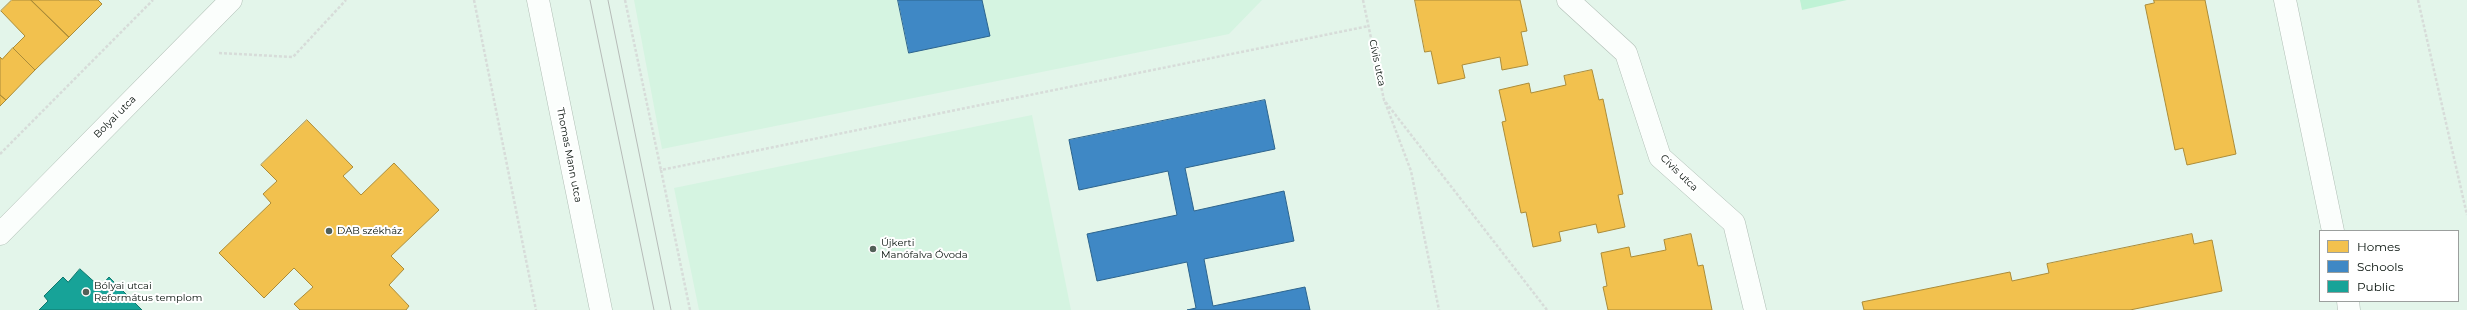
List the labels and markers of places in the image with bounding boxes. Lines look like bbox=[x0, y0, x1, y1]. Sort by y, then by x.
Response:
place label: DAB székház bbox=[337, 225, 402, 237]
marker: DAB székház bbox=[324, 226, 334, 236]
place label: Újkerti Manófalva Óvoda bbox=[881, 237, 968, 260]
marker: Újkerti Manófalva Óvoda bbox=[868, 244, 878, 254]
place label: Bólyai utcai Református templom bbox=[94, 280, 202, 304]
marker: Bólyai utcai Református templom bbox=[81, 287, 91, 297]

